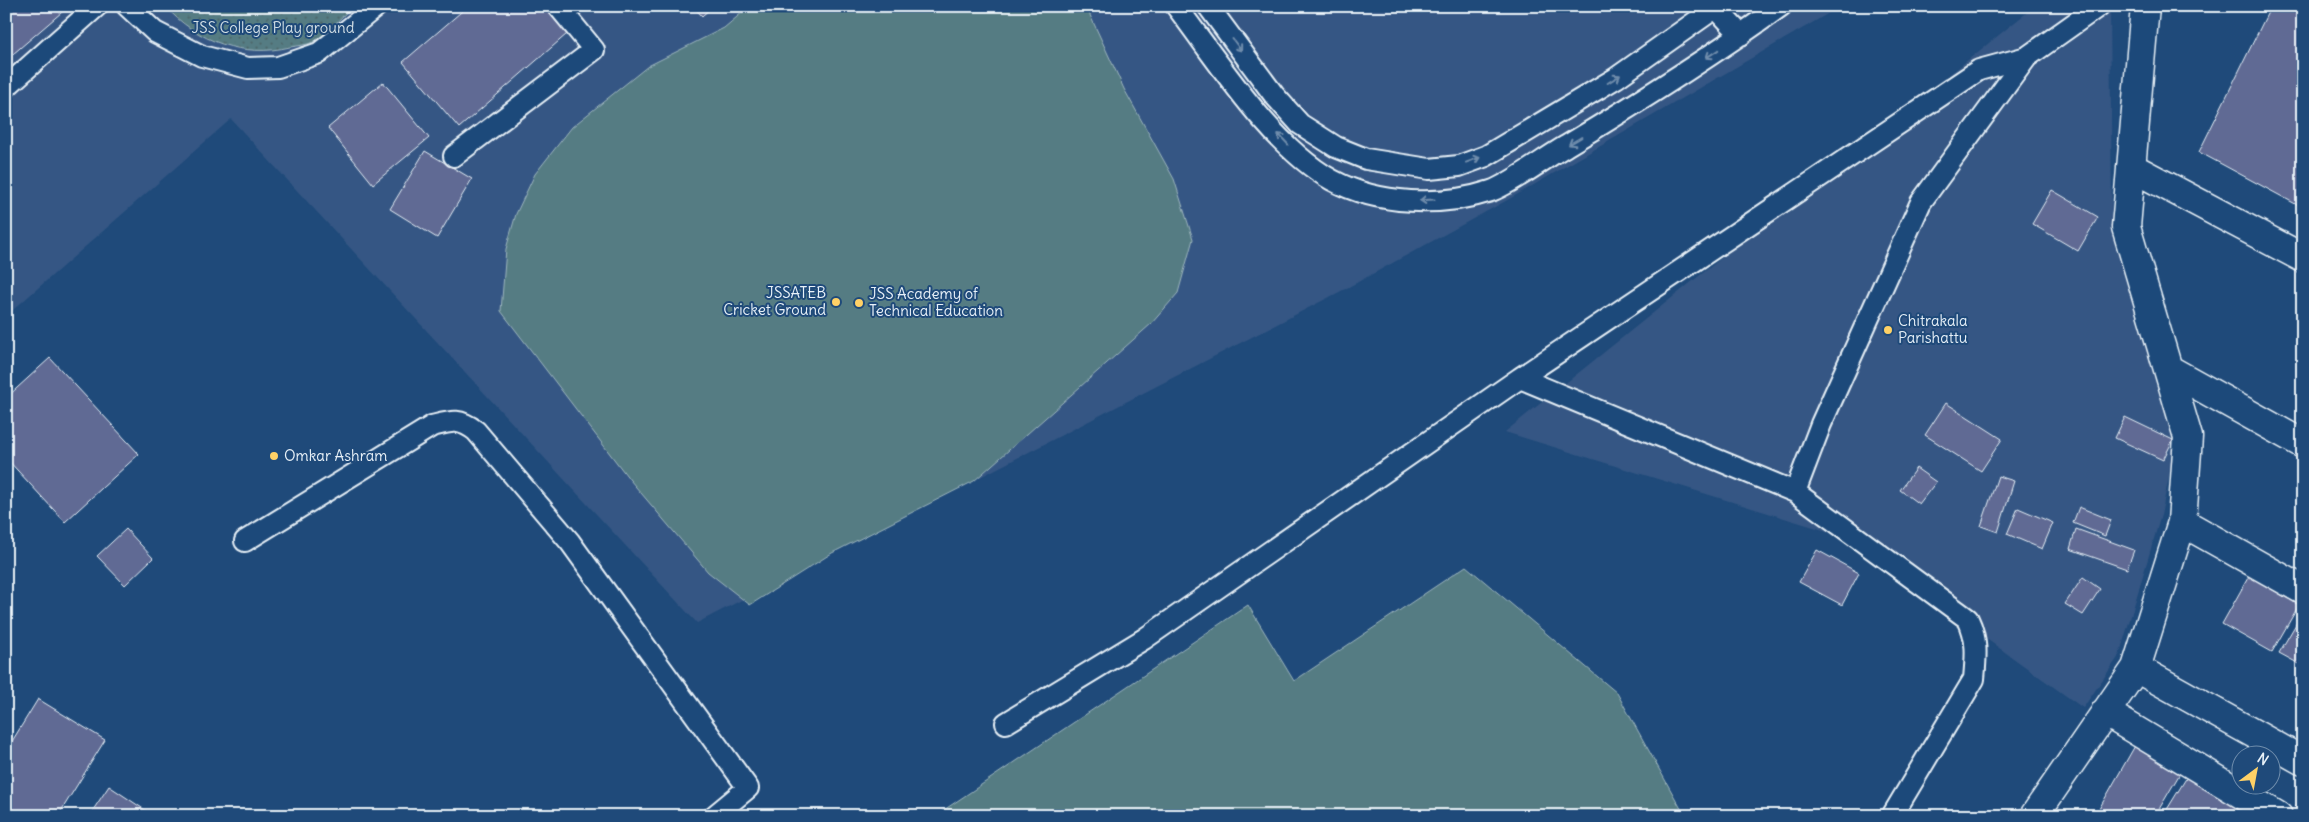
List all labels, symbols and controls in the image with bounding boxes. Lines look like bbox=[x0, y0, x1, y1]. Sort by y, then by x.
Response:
park label: JSS College Play ground bbox=[191, 18, 355, 37]
one-way arrow bbox=[1232, 38, 1242, 52]
one-way arrow bbox=[1706, 49, 1720, 59]
one-way arrow bbox=[1606, 74, 1620, 84]
one-way arrow bbox=[1277, 133, 1289, 146]
one-way arrow bbox=[1569, 136, 1583, 146]
one-way arrow bbox=[1465, 155, 1480, 164]
one-way arrow bbox=[1420, 195, 1436, 204]
place label: JSSATEB Cricket Ground bbox=[723, 283, 826, 319]
place label: JSS Academy of Technical Education bbox=[869, 284, 1003, 320]
marker: JSSATEB Cricket Ground bbox=[830, 296, 842, 308]
marker: JSS Academy of Technical Education bbox=[853, 297, 865, 309]
place label: Chitrakala Parishattu bbox=[1898, 311, 1968, 347]
marker: Chitrakala Parishattu bbox=[1882, 324, 1894, 336]
place label: Omkar Ashram bbox=[284, 446, 387, 465]
marker: Omkar Ashram bbox=[268, 450, 280, 462]
north arrow bbox=[2232, 744, 2282, 794]
text: N bbox=[2254, 749, 2272, 769]

